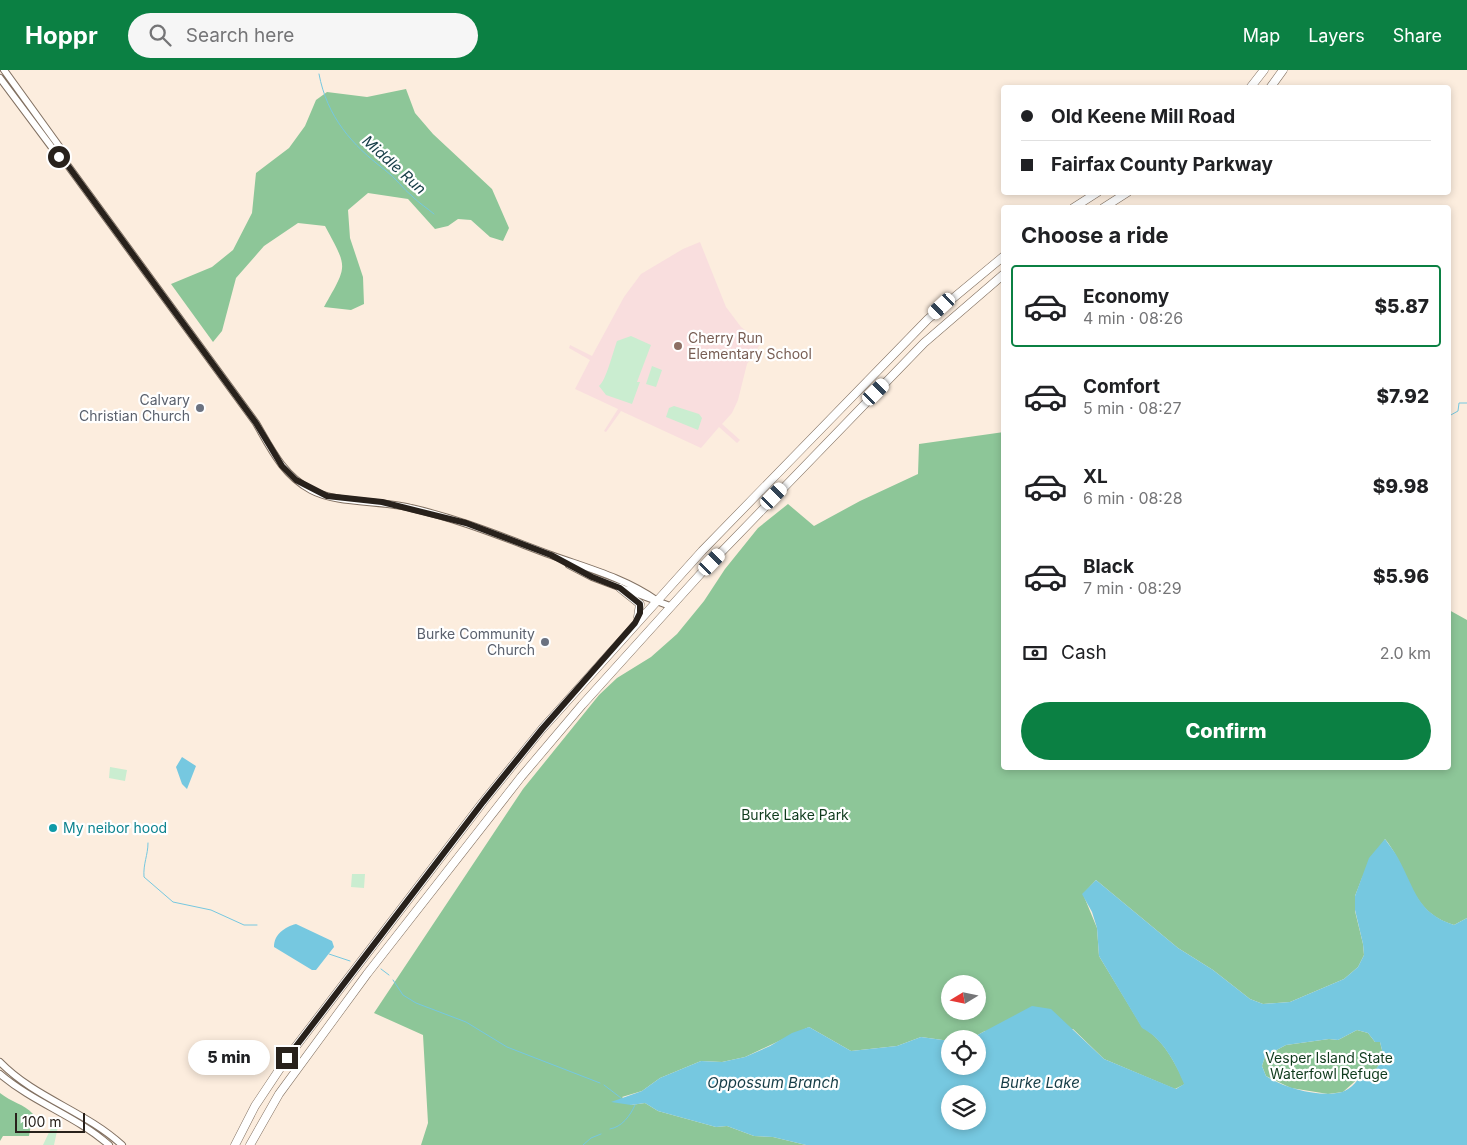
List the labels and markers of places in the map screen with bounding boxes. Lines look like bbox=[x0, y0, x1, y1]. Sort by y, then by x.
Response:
place label: Cherry Run Elementary School bbox=[688, 329, 812, 362]
marker: Cherry Run Elementary School bbox=[672, 340, 684, 352]
place label: Calvary Christian Church bbox=[79, 391, 190, 424]
marker: Calvary Christian Church bbox=[194, 402, 206, 414]
place label: Burke Community Church bbox=[417, 625, 535, 658]
marker: Burke Community Church bbox=[539, 636, 551, 648]
place label: My neibor hood bbox=[63, 819, 167, 836]
marker: My neibor hood bbox=[47, 822, 59, 834]

